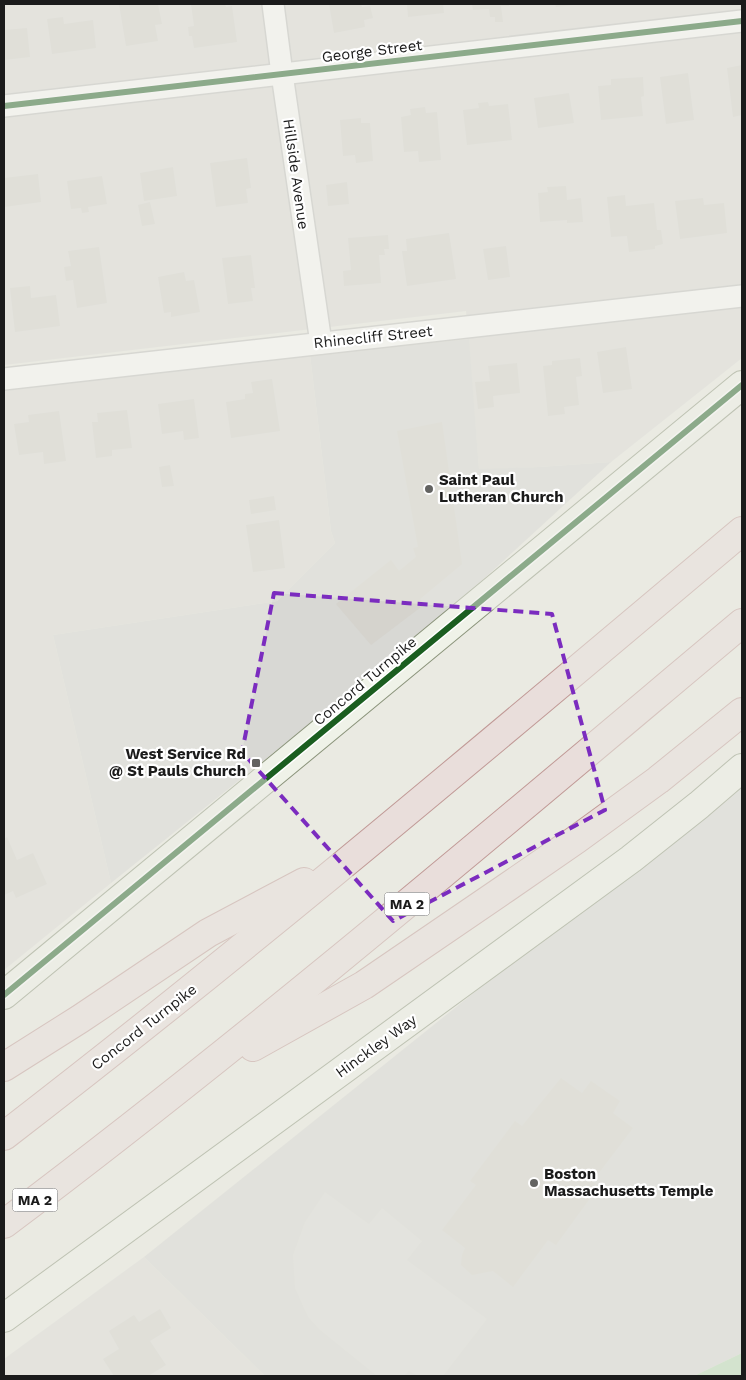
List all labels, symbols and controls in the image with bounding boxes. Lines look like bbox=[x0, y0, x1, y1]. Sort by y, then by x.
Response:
street label: George Street bbox=[321, 36, 424, 66]
street label: Hillside Avenue bbox=[279, 117, 313, 231]
street label: Rhinecliff Street bbox=[313, 322, 434, 352]
place label: Saint Paul Lutheran Church bbox=[439, 471, 564, 506]
marker: Saint Paul Lutheran Church bbox=[423, 483, 435, 495]
street label: Concord Turnpike bbox=[310, 633, 420, 729]
place label: West Service Rd @ St Pauls Church bbox=[109, 745, 246, 780]
marker: West Service Rd @ St Pauls Church bbox=[250, 757, 262, 769]
road number: MA 2 bbox=[384, 892, 430, 916]
street label: Concord Turnpike bbox=[88, 980, 200, 1074]
street label: Hinckley Way bbox=[332, 1010, 420, 1081]
place label: Boston Massachusetts Temple bbox=[544, 1165, 714, 1200]
marker: Boston Massachusetts Temple bbox=[528, 1177, 540, 1189]
road number: MA 2 bbox=[12, 1188, 58, 1212]

